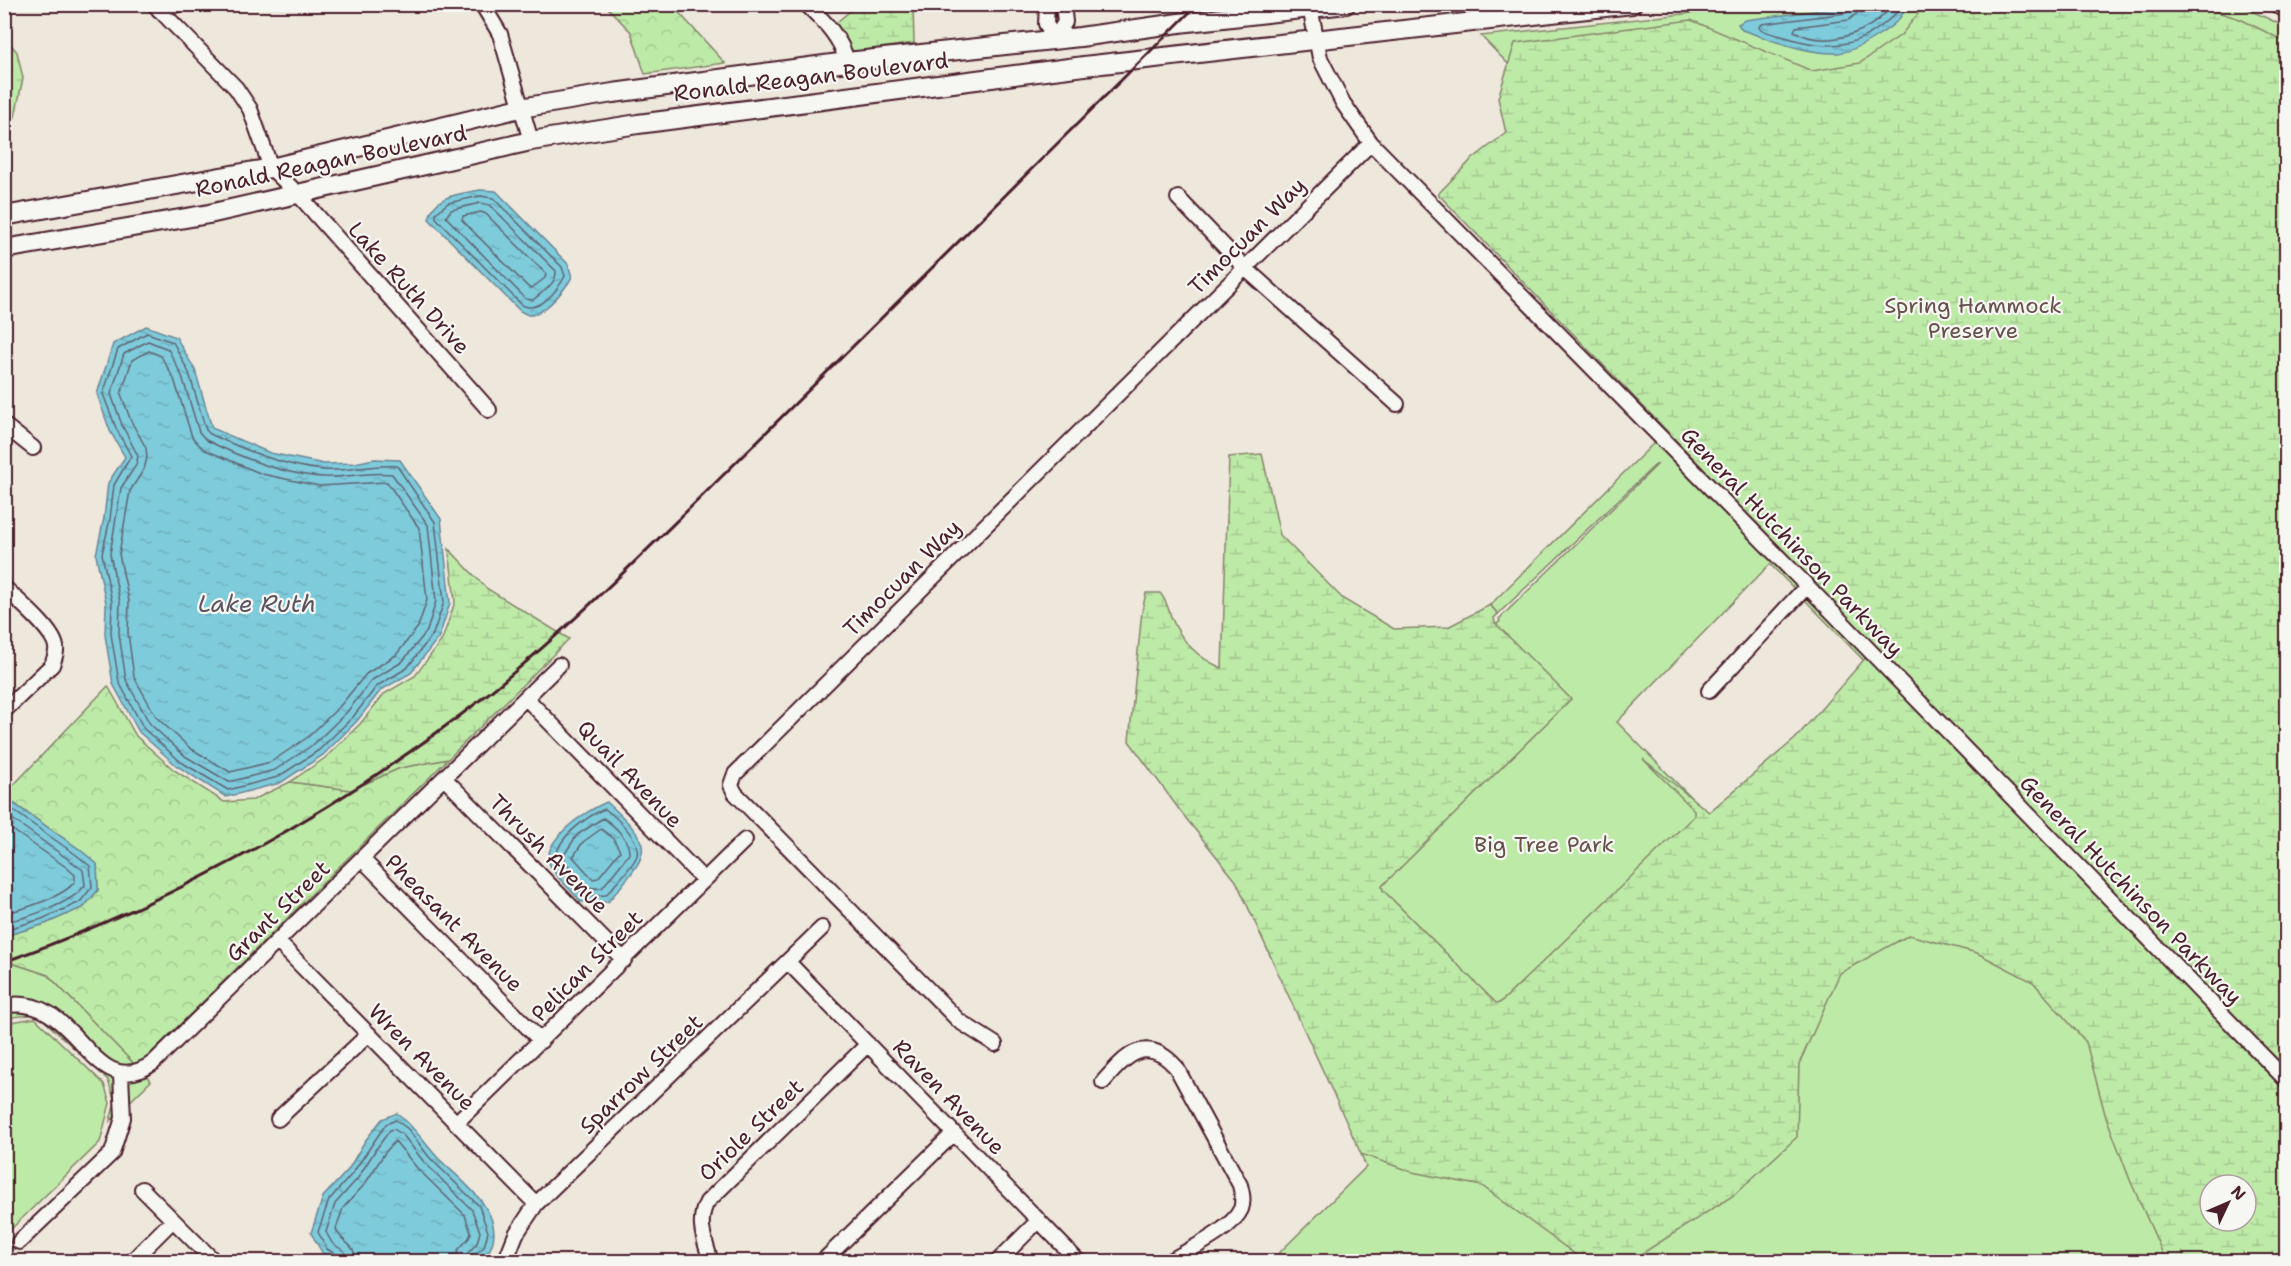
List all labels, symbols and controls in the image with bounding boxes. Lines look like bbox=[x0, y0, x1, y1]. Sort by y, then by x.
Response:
street label: Ronald Reagan Boulevard bbox=[672, 46, 950, 108]
street label: Ronald Reagan Boulevard bbox=[193, 118, 469, 204]
street label: Timocuan Way bbox=[1182, 171, 1312, 301]
street label: Lake Ruth Drive bbox=[342, 215, 476, 361]
park label: Spring Hammock Preserve bbox=[1884, 291, 2062, 345]
street label: General Hutchinson Parkway bbox=[1674, 421, 1910, 663]
street label: Timocuan Way bbox=[837, 513, 967, 643]
water label: Lake Ruth bbox=[198, 588, 316, 620]
street label: Quail Avenue bbox=[571, 714, 689, 834]
street label: General Hutchinson Parkway bbox=[2013, 769, 2249, 1011]
street label: Thrush Avenue bbox=[483, 788, 615, 920]
park label: Big Tree Park bbox=[1474, 830, 1614, 859]
street label: Pheasant Avenue bbox=[379, 848, 529, 998]
street label: Grant Street bbox=[220, 854, 336, 968]
street label: Pelican Street bbox=[525, 904, 649, 1028]
street label: Wren Avenue bbox=[362, 997, 482, 1117]
street label: Sparrow Street bbox=[573, 1008, 709, 1140]
street label: Raven Avenue bbox=[887, 1033, 1011, 1161]
street label: Oriole Street bbox=[692, 1072, 810, 1188]
north arrow bbox=[2198, 1173, 2258, 1233]
text: N bbox=[2226, 1181, 2250, 1205]

